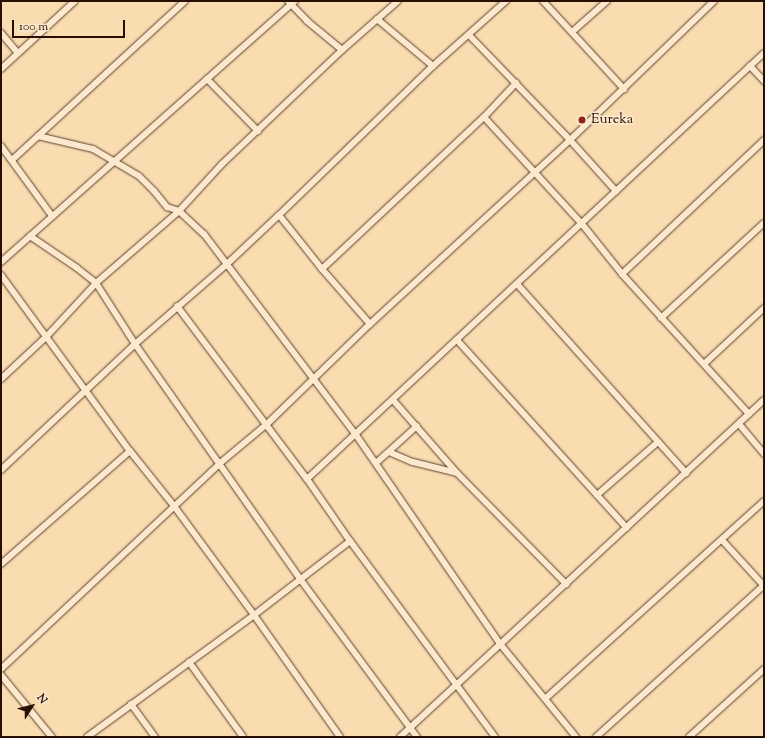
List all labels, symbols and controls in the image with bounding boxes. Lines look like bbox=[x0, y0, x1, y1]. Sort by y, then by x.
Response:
scale bar bbox=[14, 12, 127, 38]
text: 100 m bbox=[19, 18, 48, 36]
place label: Eureka bbox=[591, 112, 633, 128]
marker: Eureka bbox=[576, 114, 588, 126]
north arrow bbox=[12, 686, 52, 726]
text: N bbox=[33, 691, 51, 707]

